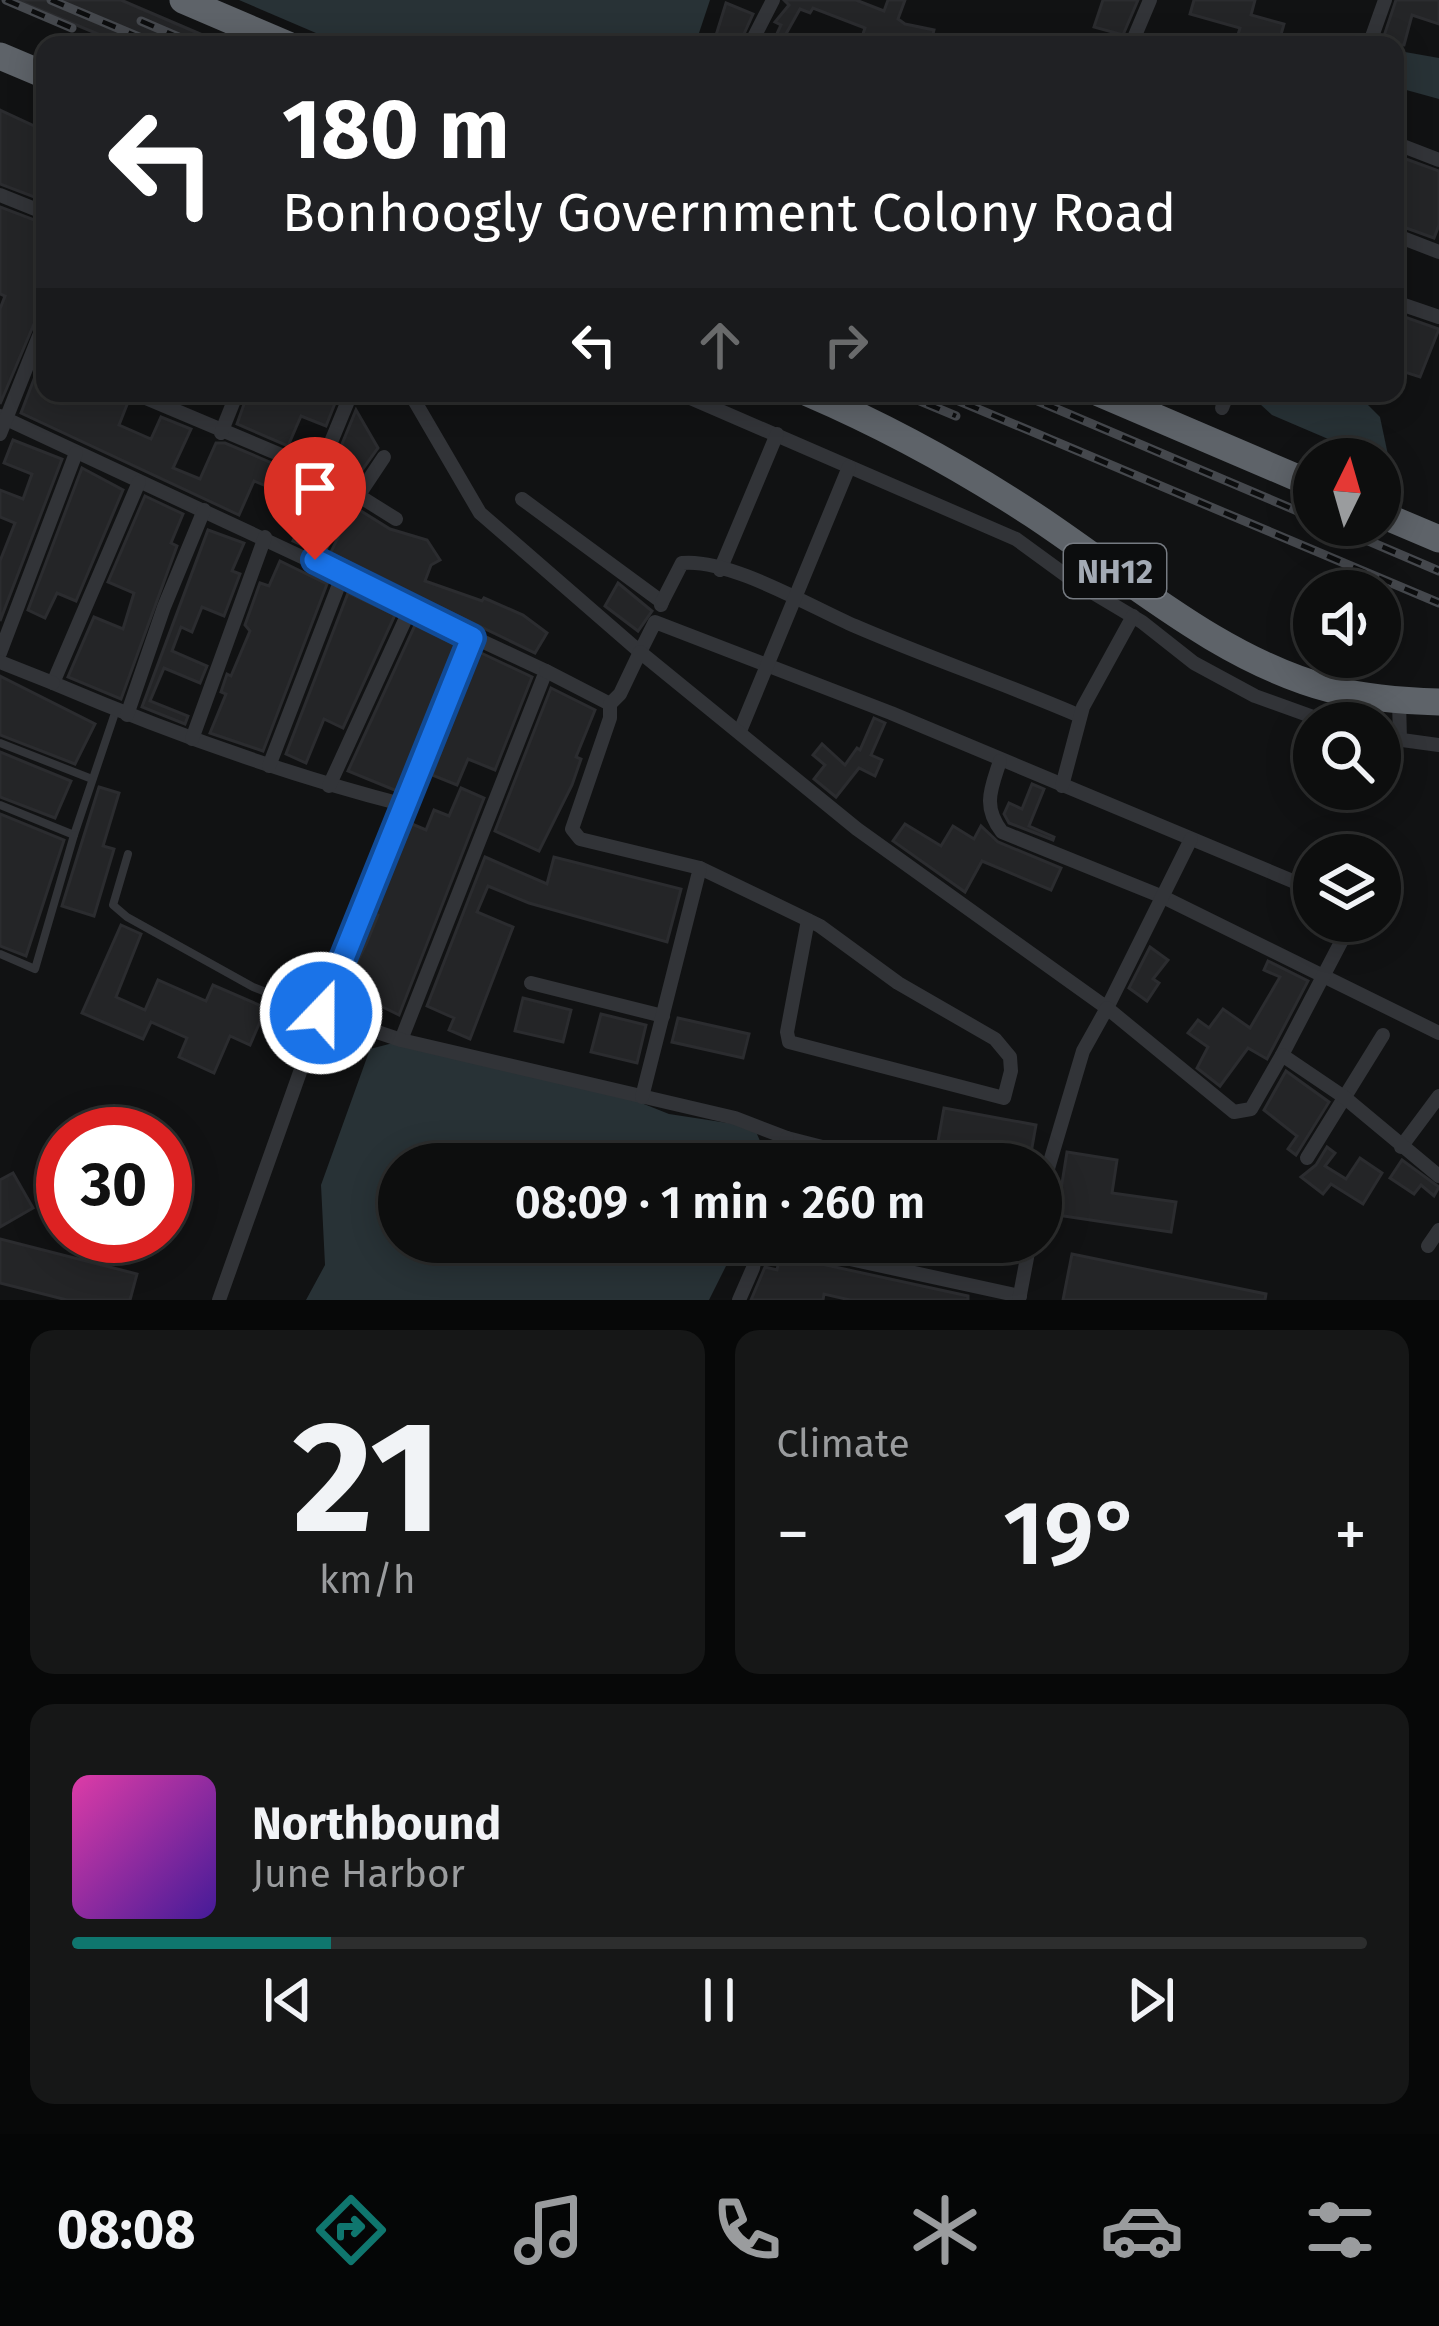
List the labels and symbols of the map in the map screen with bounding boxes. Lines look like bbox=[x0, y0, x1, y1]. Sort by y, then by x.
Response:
pin bbox=[264, 437, 366, 560]
north arrow bbox=[1293, 438, 1401, 546]
road number: NH12 bbox=[1064, 544, 1166, 598]
position arrow bbox=[258, 950, 384, 1076]
speed limit sign: 30 bbox=[36, 1107, 192, 1263]

